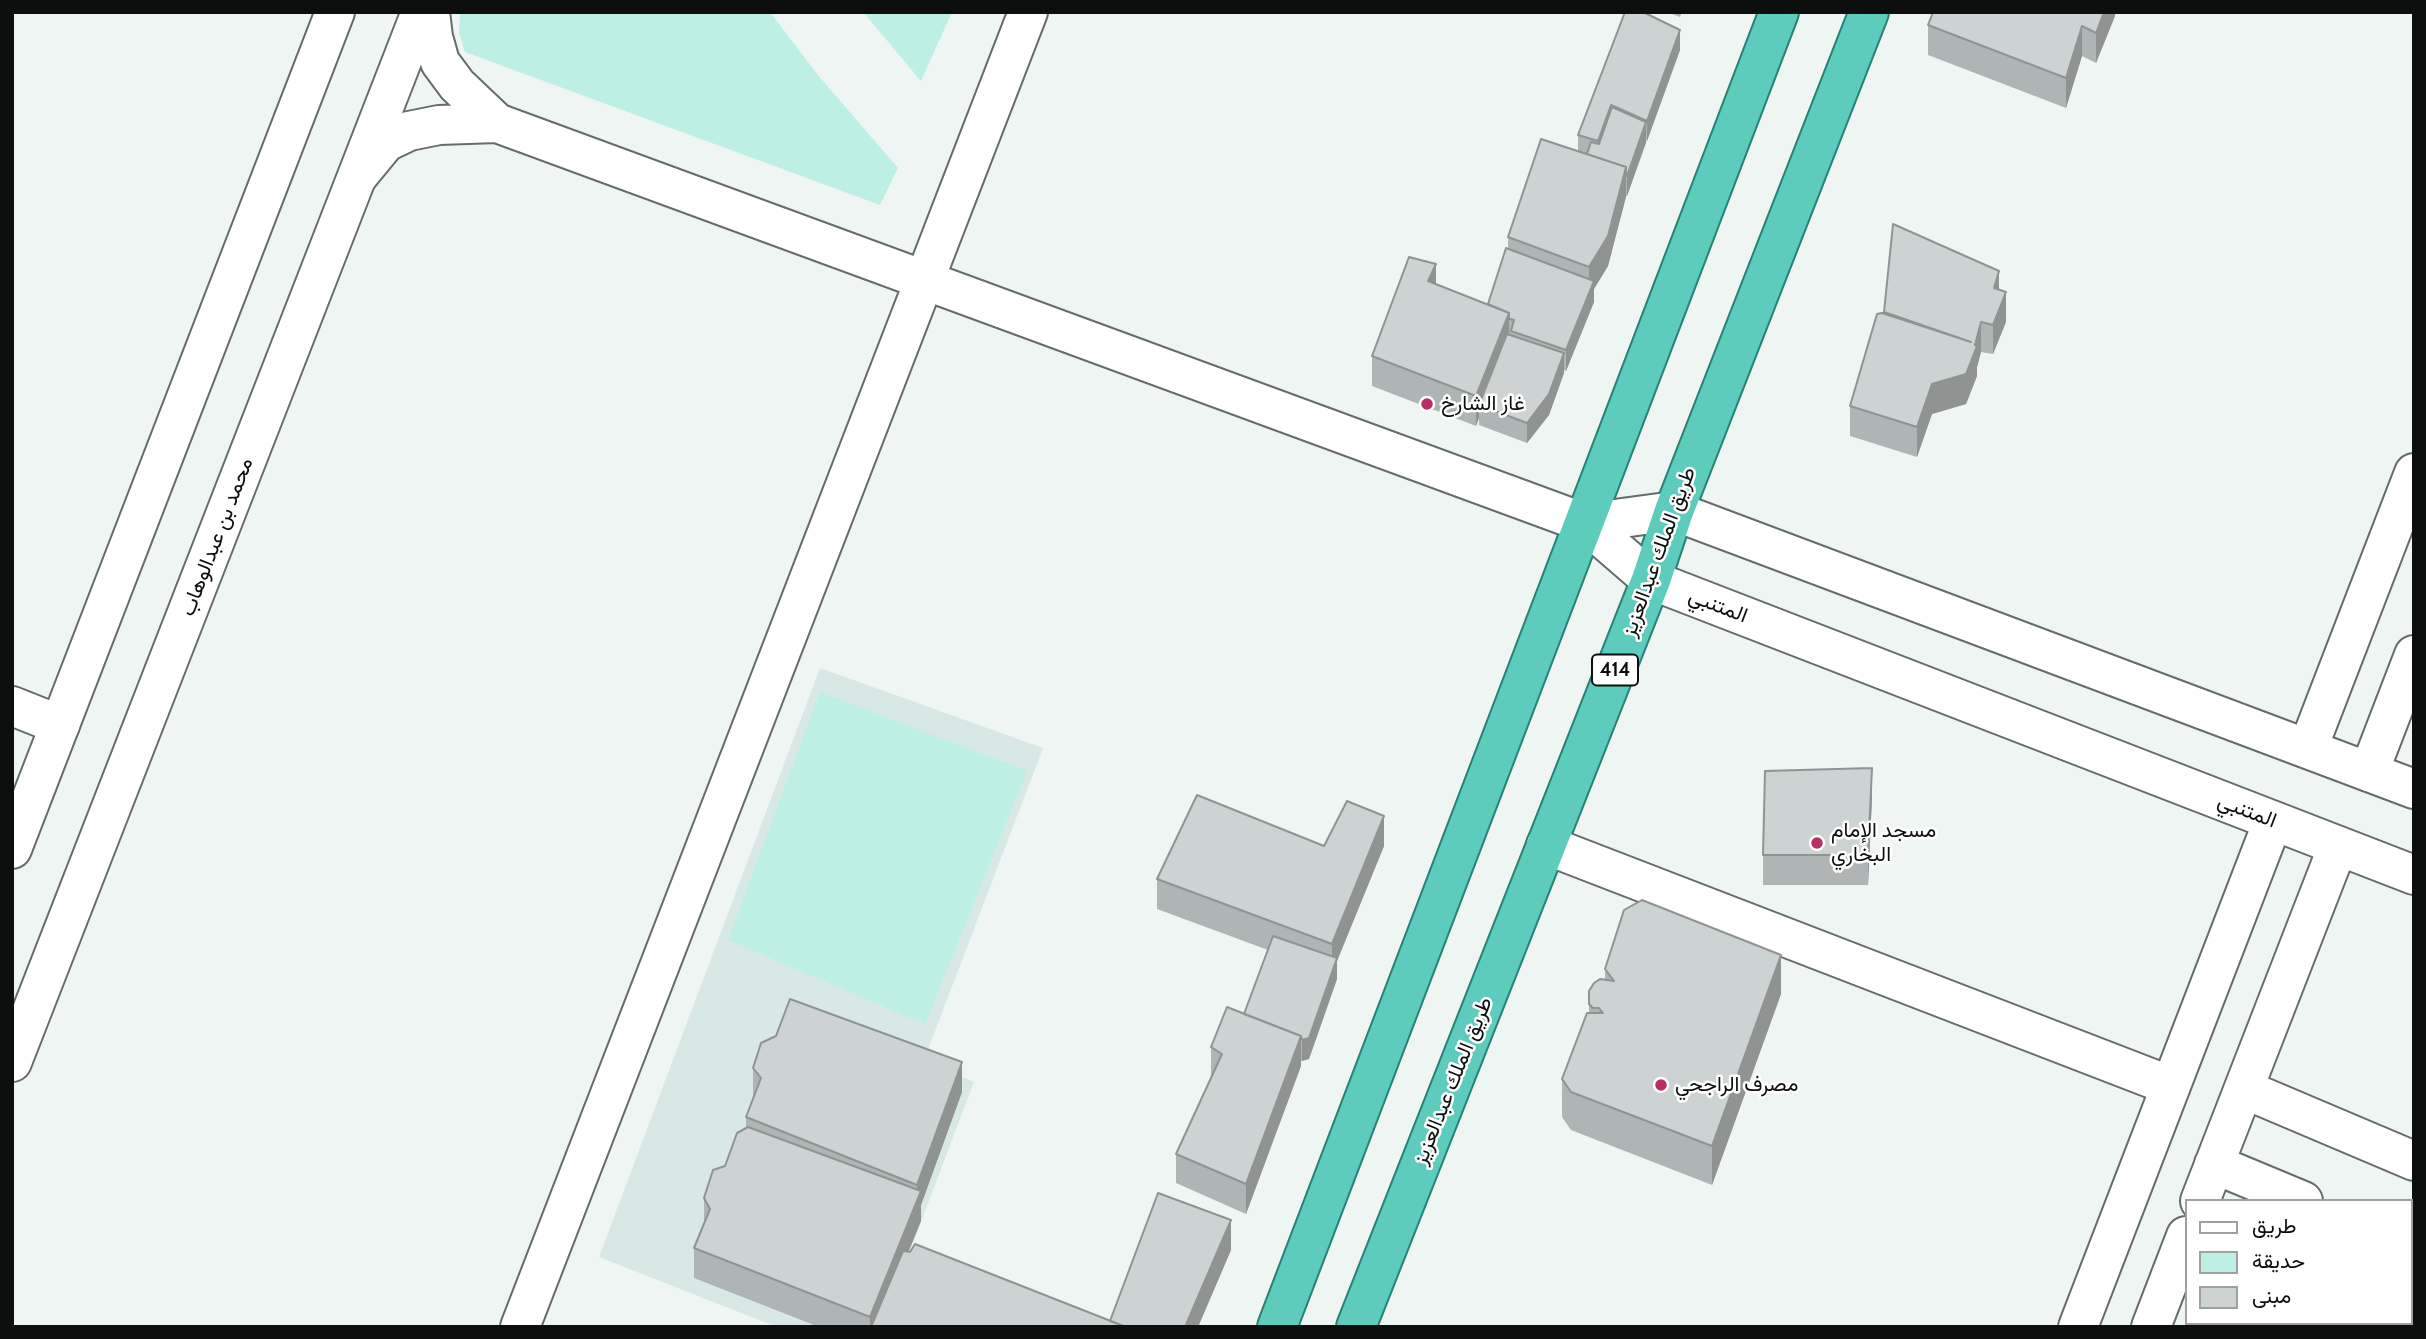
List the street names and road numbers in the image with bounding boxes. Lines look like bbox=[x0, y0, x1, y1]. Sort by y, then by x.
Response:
street label: محمد بن عبدالوهاب bbox=[175, 454, 259, 620]
street label: طريق الملك عبدالعزيز bbox=[1617, 464, 1701, 640]
street label: المتنبي bbox=[1685, 583, 1751, 629]
road number: 414 bbox=[1592, 654, 1638, 685]
street label: المتنبي bbox=[2214, 788, 2280, 834]
street label: طريق الملك عبدالعزيز bbox=[1408, 994, 1498, 1168]

